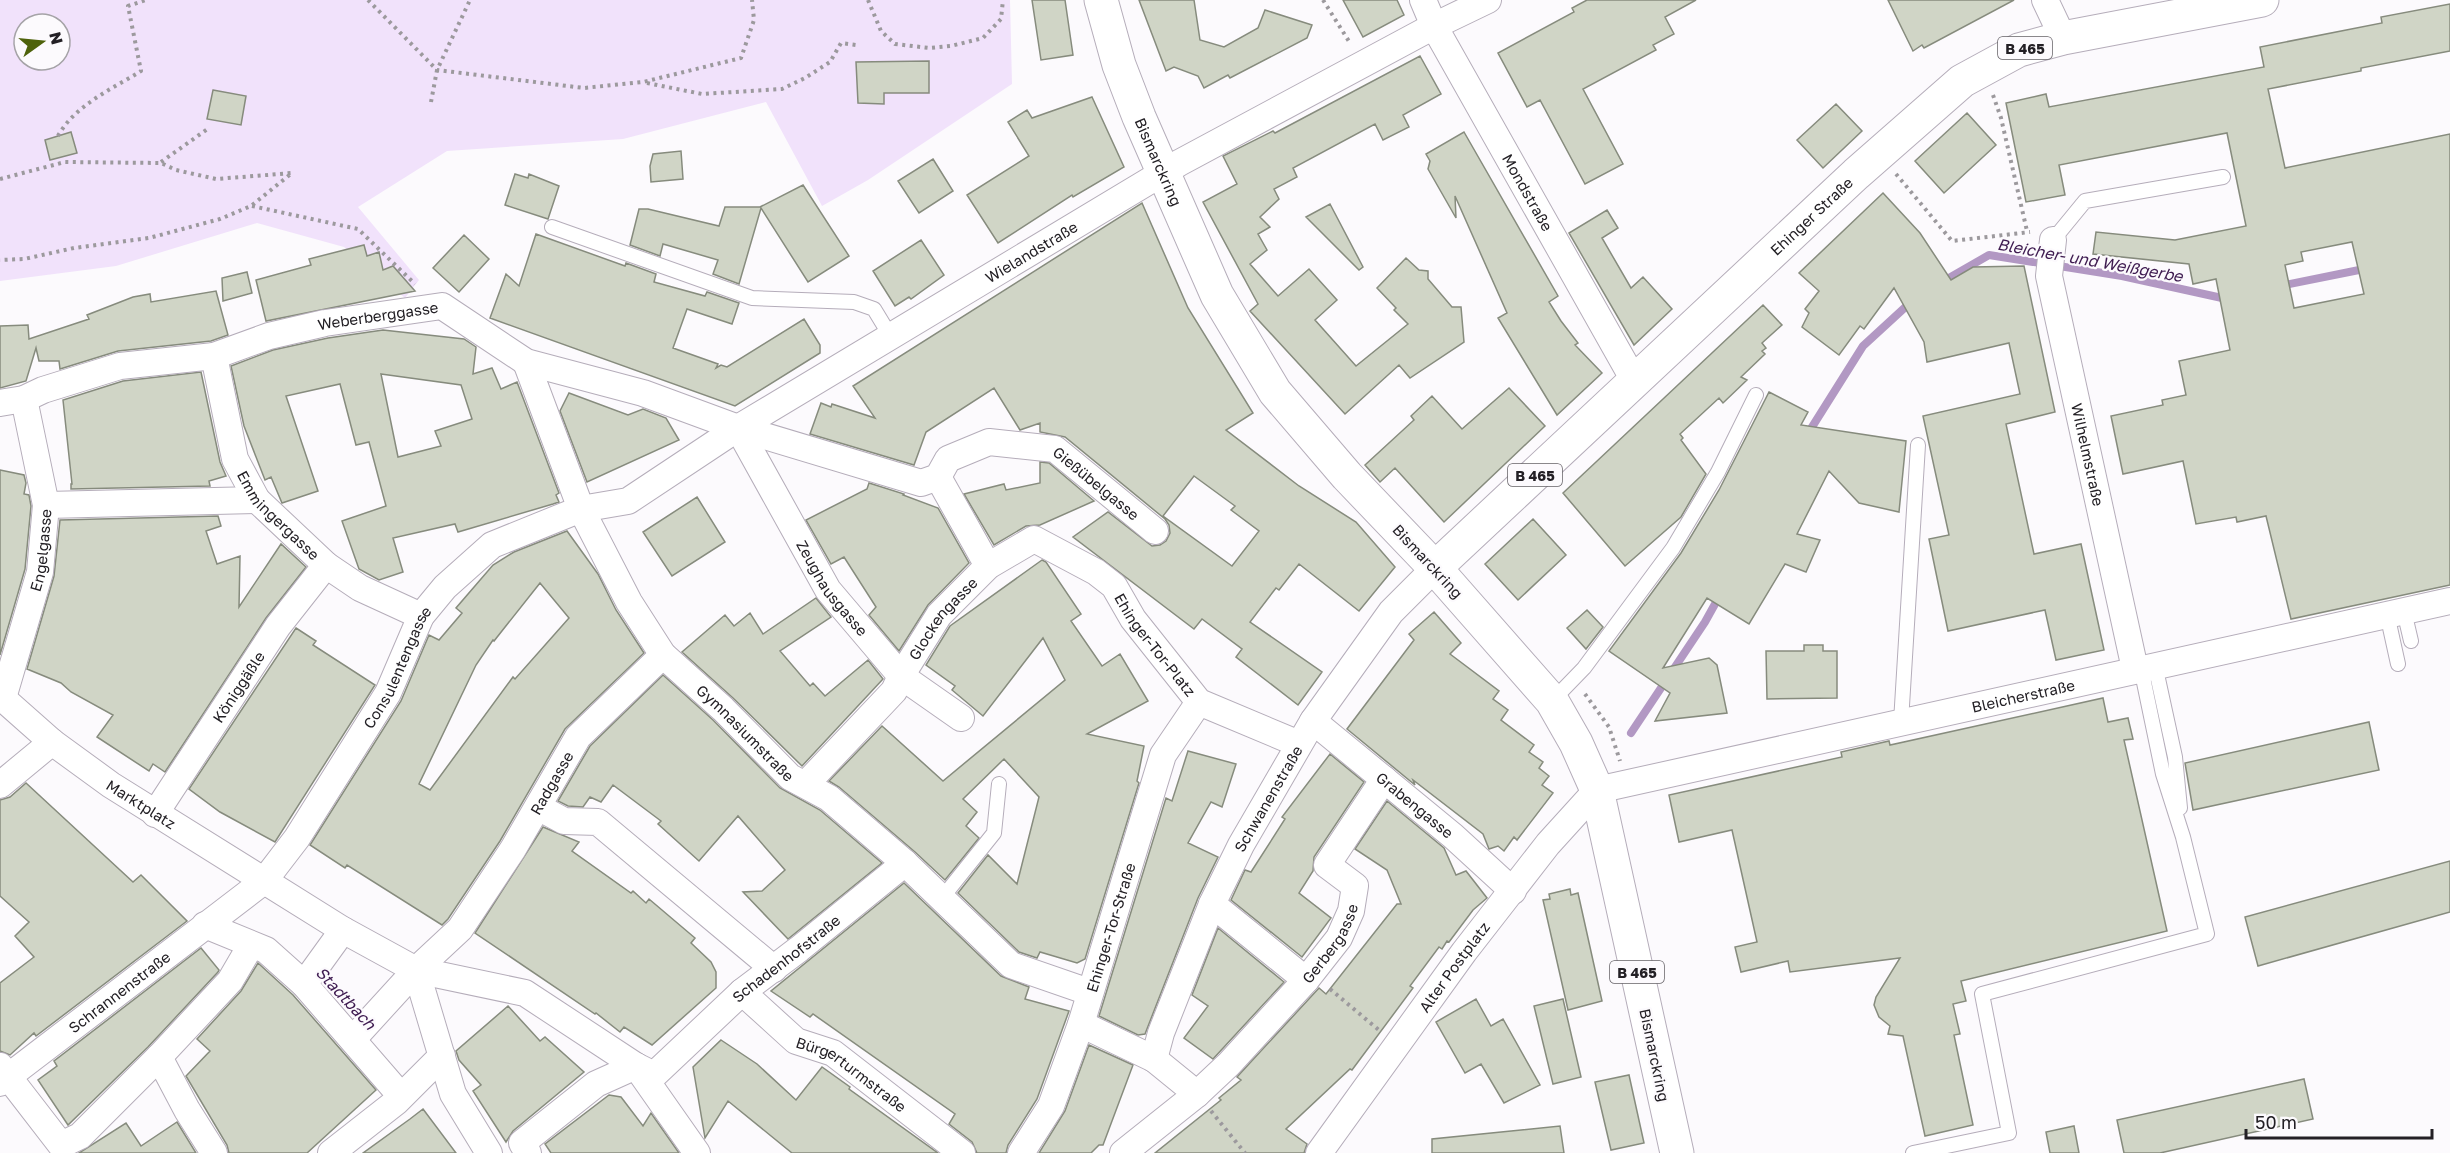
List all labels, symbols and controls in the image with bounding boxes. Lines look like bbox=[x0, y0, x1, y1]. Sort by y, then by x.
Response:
north arrow bbox=[12, 12, 72, 72]
text: N bbox=[45, 30, 68, 47]
road number: B 465 bbox=[1998, 37, 2052, 59]
street label: Bismarckring bbox=[1131, 115, 1186, 209]
street label: Mondstraße bbox=[1499, 150, 1557, 234]
street label: Ehinger Straße bbox=[1766, 173, 1856, 259]
street label: Wielandstraße bbox=[982, 217, 1081, 286]
water label: Bleicher- und Weißgerbe bbox=[1996, 234, 2186, 286]
street label: Weberberggasse bbox=[316, 298, 440, 333]
street label: Wilhelmstraße bbox=[2068, 401, 2108, 508]
street label: Gießübelgasse bbox=[1050, 442, 1143, 524]
road number: B 465 bbox=[1508, 464, 1562, 486]
street label: Emmingergasse bbox=[234, 467, 324, 564]
street label: Engelgasse bbox=[26, 508, 55, 594]
street label: Bismarckring bbox=[1389, 520, 1467, 602]
street label: Zeughausgasse bbox=[793, 537, 872, 640]
street label: Glockengasse bbox=[904, 573, 981, 663]
street label: Ehinger-Tor-Platz bbox=[1111, 590, 1200, 700]
street label: Consulentengasse bbox=[359, 602, 435, 732]
street label: Königgäßle bbox=[208, 648, 268, 726]
street label: Bleicherstraße bbox=[1970, 675, 2077, 716]
street label: Gymnasiumstraße bbox=[693, 681, 798, 785]
street label: Schwanenstraße bbox=[1230, 742, 1306, 855]
street label: Radgasse bbox=[526, 748, 577, 818]
street label: Grabengasse bbox=[1373, 768, 1457, 842]
street label: Marktplatz bbox=[103, 775, 179, 832]
street label: Ehinger-Tor-Straße bbox=[1082, 860, 1139, 994]
street label: Gerbergasse bbox=[1298, 903, 1361, 987]
street label: Schadenhofstraße bbox=[728, 910, 844, 1006]
street label: Alter Postplatz bbox=[1415, 918, 1493, 1015]
street label: Schrannenstraße bbox=[65, 947, 174, 1036]
road number: B 465 bbox=[1610, 961, 1664, 983]
water label: Stadtbach bbox=[312, 962, 381, 1035]
street label: Bismarckring bbox=[1636, 1007, 1674, 1103]
street label: Bürgerturmstraße bbox=[794, 1033, 910, 1116]
scale bar bbox=[2246, 1102, 2432, 1140]
text: 50 m bbox=[2255, 1111, 2297, 1133]

